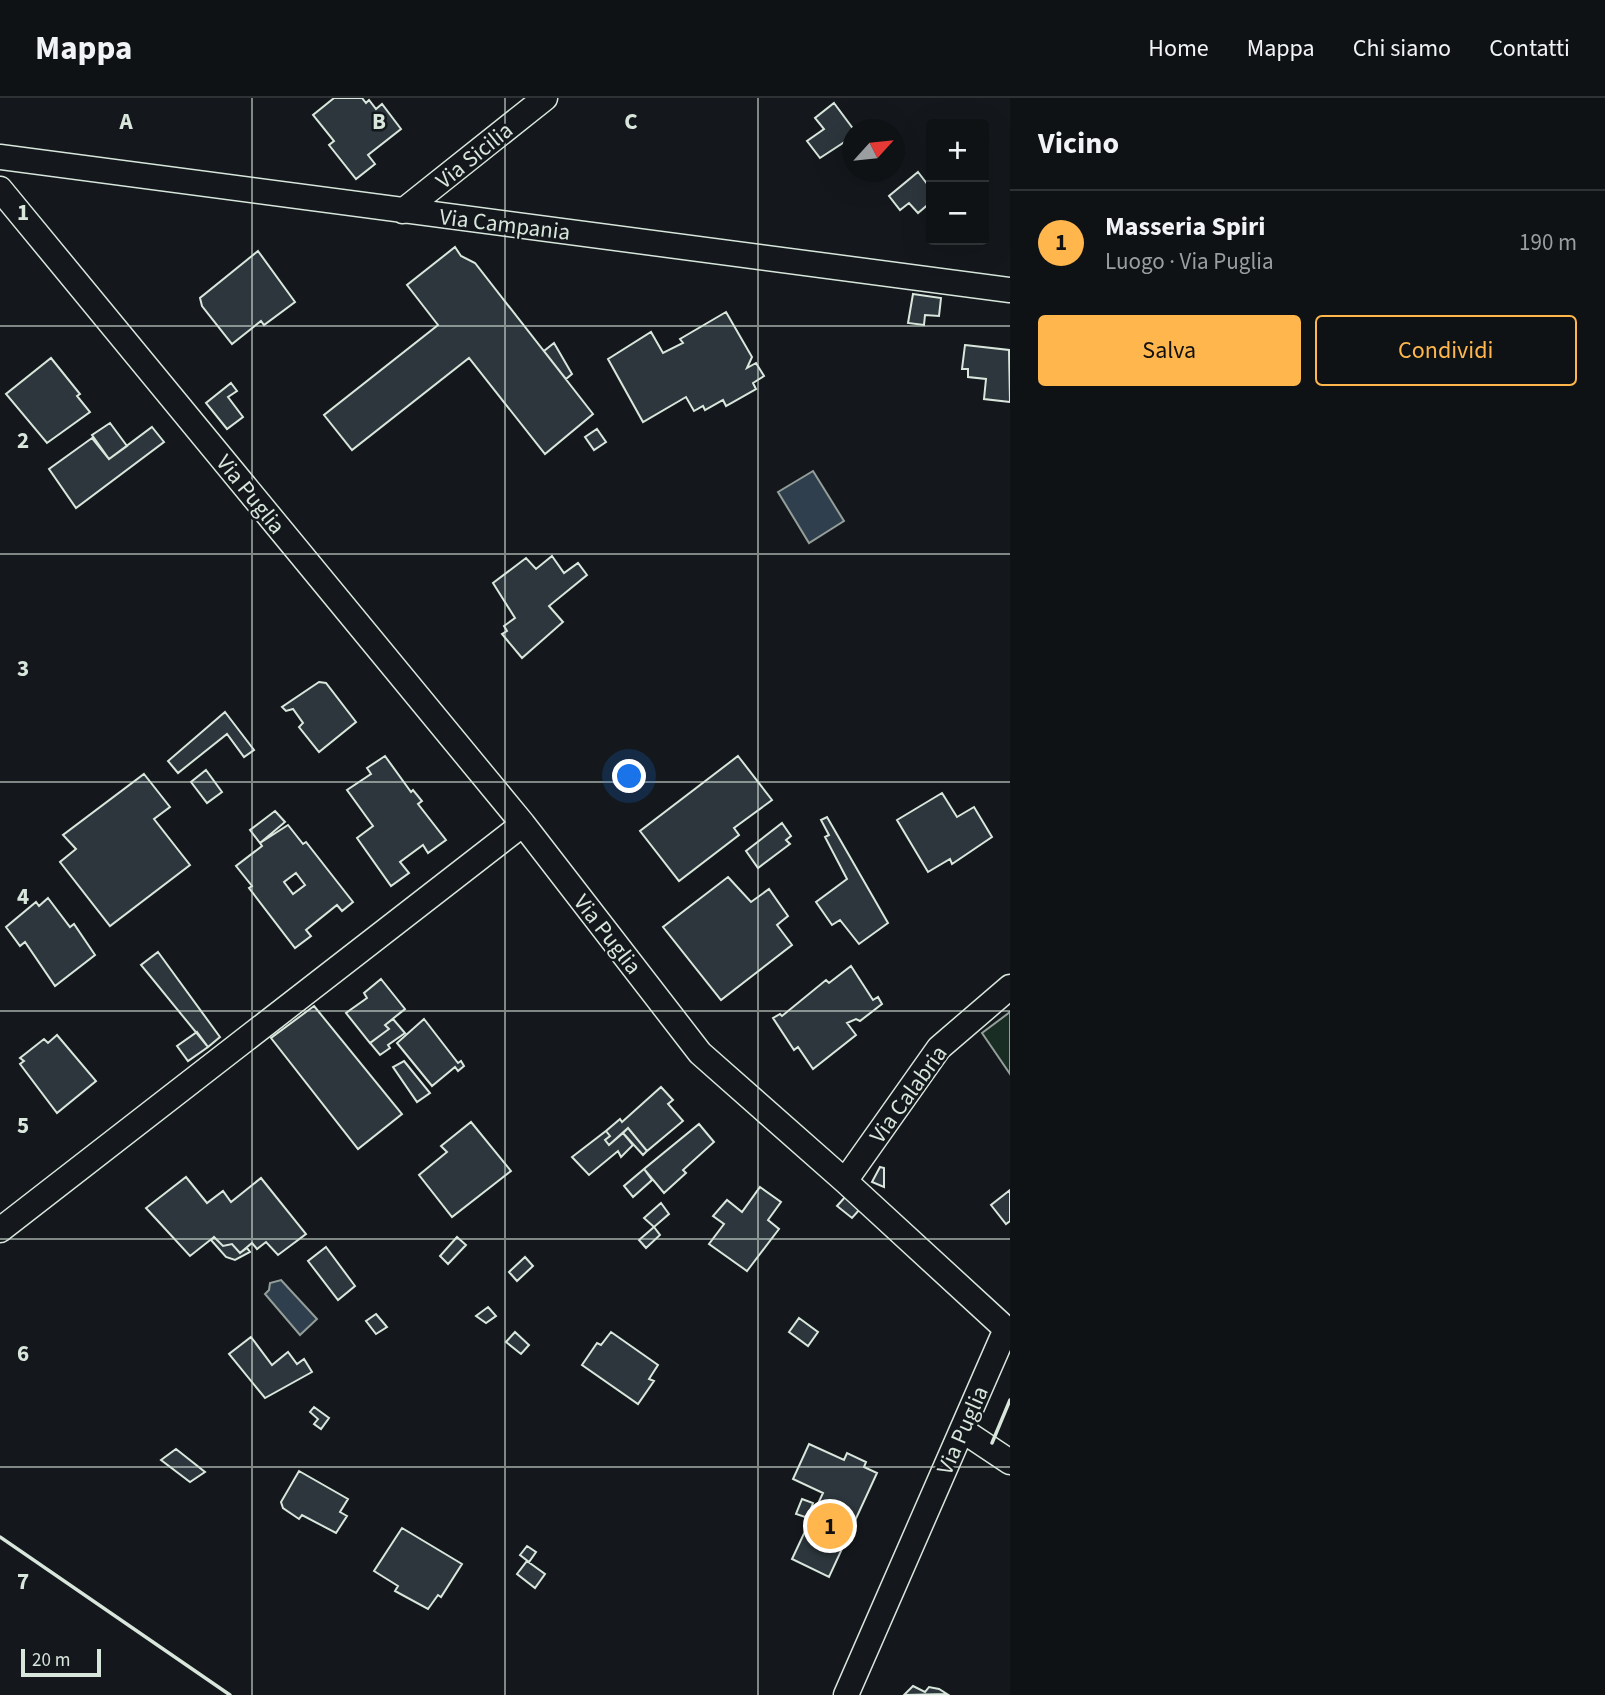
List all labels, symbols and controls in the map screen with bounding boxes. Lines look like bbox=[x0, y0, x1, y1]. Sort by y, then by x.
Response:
text: Mappa bbox=[35, 25, 132, 72]
text: Home bbox=[1148, 31, 1209, 66]
text: Mappa bbox=[1247, 31, 1315, 66]
text: Chi siamo bbox=[1353, 31, 1451, 66]
text: Contatti bbox=[1489, 31, 1570, 66]
text: A bbox=[118, 105, 133, 138]
text: B bbox=[372, 105, 386, 138]
text: C bbox=[624, 105, 638, 138]
street label: Via Sicilia bbox=[429, 114, 520, 197]
north arrow bbox=[842, 119, 905, 182]
map controls bbox=[926, 119, 989, 245]
button: + bbox=[926, 119, 989, 182]
text: Vicino bbox=[1038, 122, 1119, 165]
button: − bbox=[926, 182, 989, 245]
text: 1 bbox=[17, 196, 29, 229]
street label: Via Campania bbox=[438, 200, 572, 249]
text: Masseria Spiri bbox=[1105, 208, 1266, 245]
text: 1 bbox=[1055, 226, 1067, 259]
text: 190 m bbox=[1519, 226, 1577, 259]
text: Luogo · Via Puglia bbox=[1105, 245, 1274, 278]
button: Salva bbox=[1038, 315, 1301, 386]
button: Condividi bbox=[1315, 315, 1577, 386]
text: 2 bbox=[17, 424, 29, 457]
street label: Via Puglia bbox=[208, 447, 293, 541]
text: 3 bbox=[17, 652, 29, 685]
your location bbox=[612, 759, 646, 793]
text: 4 bbox=[17, 880, 29, 913]
street label: Via Puglia bbox=[566, 887, 650, 981]
street label: Via Calabria bbox=[862, 1039, 955, 1150]
text: 5 bbox=[17, 1109, 29, 1142]
text: 6 bbox=[17, 1337, 29, 1370]
street label: Via Puglia bbox=[928, 1381, 997, 1480]
pin: 1 bbox=[807, 1500, 853, 1552]
text: 7 bbox=[17, 1565, 29, 1598]
scale bar bbox=[21, 1646, 102, 1678]
text: 20 m bbox=[32, 1647, 70, 1674]

